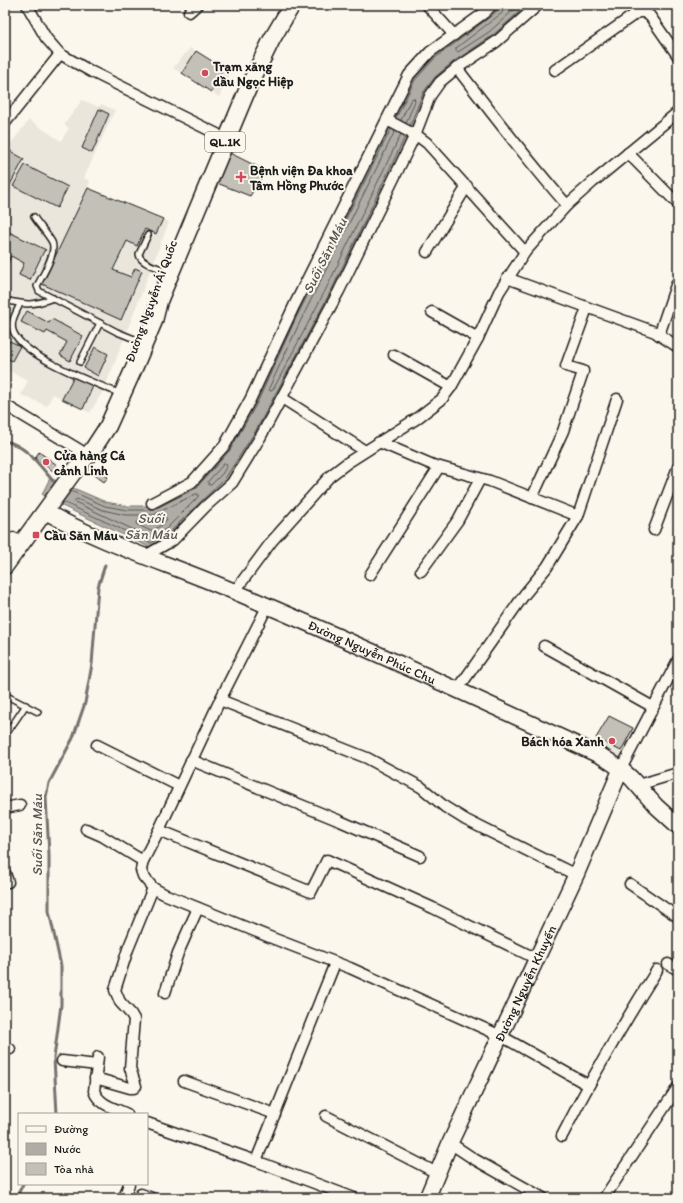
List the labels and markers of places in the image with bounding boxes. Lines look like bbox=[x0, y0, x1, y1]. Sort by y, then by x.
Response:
place label: Trạm xăng dầu Ngọc Hiệp bbox=[212, 59, 294, 90]
marker: Trạm xăng dầu Ngọc Hiệp bbox=[200, 68, 210, 78]
place label: Bệnh viện Đa khoa Tâm Hồng Phước bbox=[249, 163, 353, 194]
marker: Bệnh viện Đa khoa Tâm Hồng Phước bbox=[235, 171, 247, 183]
place label: Cửa hàng Cá cảnh Linh bbox=[54, 448, 125, 478]
marker: Cửa hàng Cá cảnh Linh bbox=[41, 457, 51, 467]
place label: Cầu Săn Máu bbox=[44, 528, 119, 543]
marker: Cầu Săn Máu bbox=[31, 530, 41, 540]
place label: Bách hóa Xanh bbox=[521, 734, 604, 749]
marker: Bách hóa Xanh bbox=[607, 736, 617, 746]

